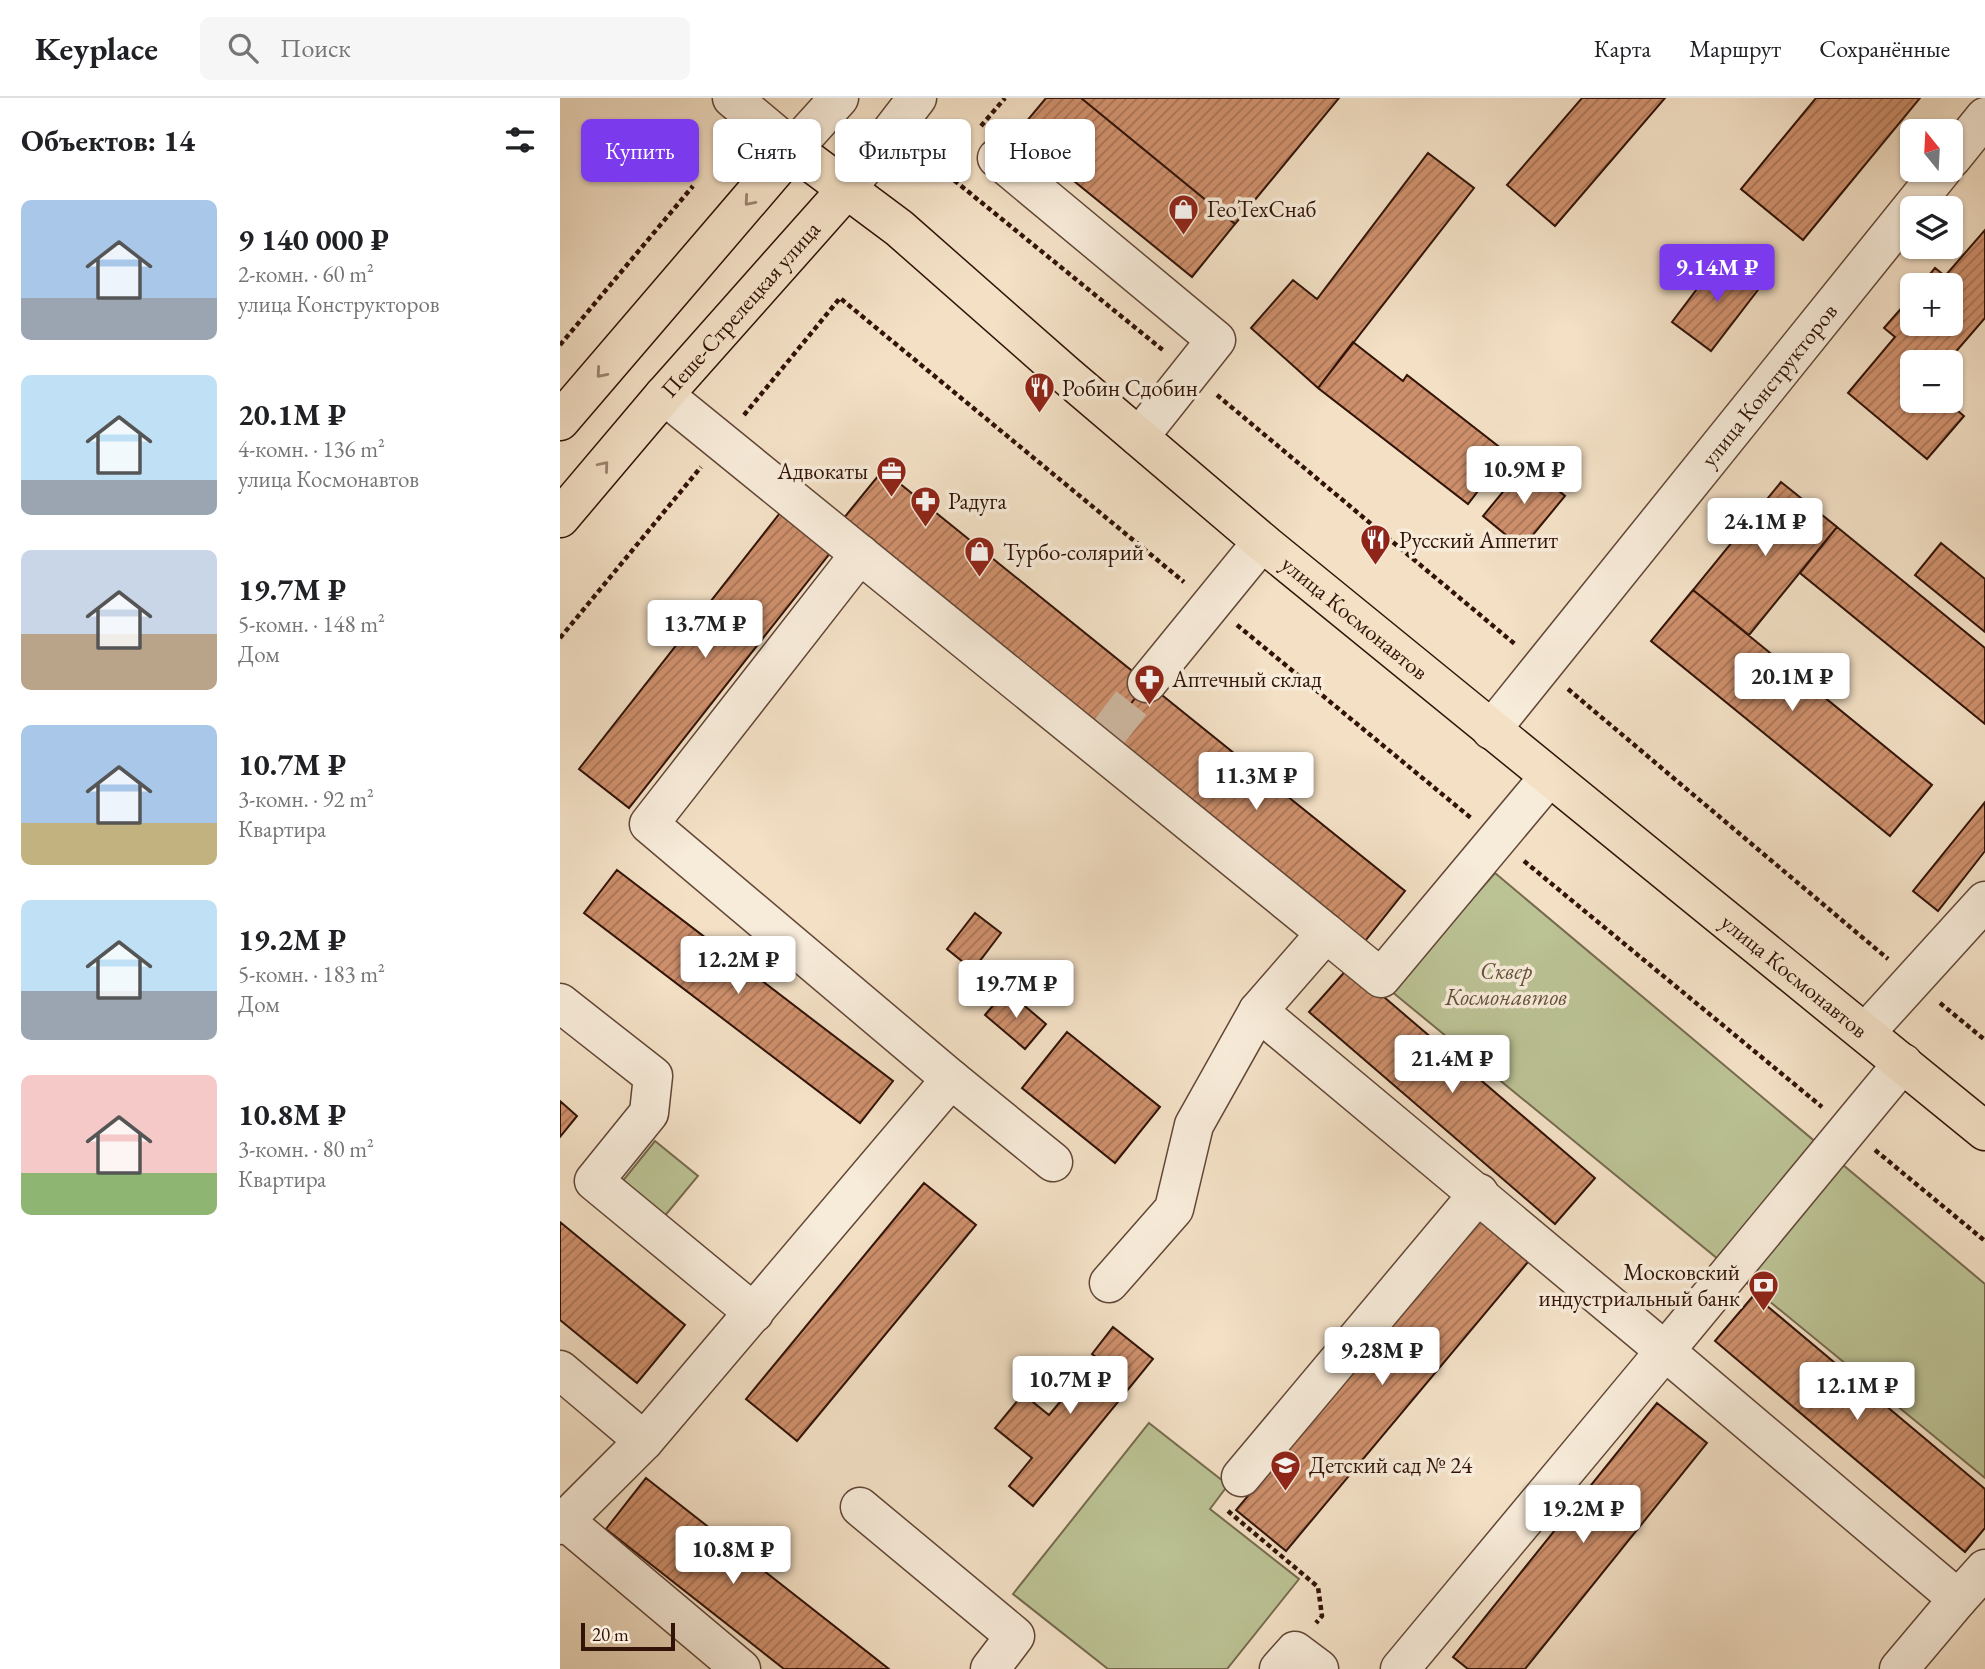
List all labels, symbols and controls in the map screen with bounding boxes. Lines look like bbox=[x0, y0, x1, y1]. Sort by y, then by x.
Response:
search box bbox=[200, 17, 690, 80]
text: Keyplace bbox=[35, 27, 158, 70]
icon: search bbox=[224, 29, 262, 67]
text: Поиск bbox=[280, 31, 351, 65]
text: Карта bbox=[1594, 33, 1651, 64]
text: Маршрут bbox=[1689, 33, 1781, 64]
text: Сохранённые bbox=[1819, 33, 1950, 64]
chip: Купить bbox=[581, 119, 699, 182]
chip: Снять bbox=[713, 119, 821, 182]
chip: Фильтры bbox=[835, 119, 971, 182]
chip: Новое bbox=[985, 119, 1095, 182]
north arrow bbox=[1900, 119, 1964, 182]
map controls bbox=[1900, 119, 1963, 413]
text: Объектов: 14 bbox=[21, 121, 195, 160]
icon: filters bbox=[501, 121, 539, 159]
one-way arrow bbox=[745, 192, 757, 205]
shop icon: ГеоТехСнаб bbox=[1167, 192, 1201, 236]
place label: ГеоТехСнаб bbox=[1207, 194, 1317, 224]
button: layers bbox=[1900, 196, 1963, 259]
street label: Пеше-Стрелецкая улица bbox=[654, 214, 827, 404]
text: 9 140 000 ₽ bbox=[238, 220, 389, 259]
icon: home bbox=[77, 228, 161, 312]
pin: 9.14M ₽ bbox=[1652, 244, 1782, 304]
text: 9.14M ₽ bbox=[1676, 252, 1758, 282]
text: 2-комн. · 60 m² bbox=[238, 259, 374, 289]
button: + bbox=[1900, 273, 1963, 336]
text: улица Конструкторов bbox=[238, 289, 440, 319]
street label: улица Конструкторов bbox=[1694, 297, 1844, 473]
button: − bbox=[1900, 350, 1963, 413]
one-way arrow bbox=[597, 365, 609, 378]
restaurant icon: Робин Сдобин bbox=[1022, 371, 1056, 415]
place label: Робин Сдобин bbox=[1062, 373, 1198, 403]
text: 20.1M ₽ bbox=[238, 395, 346, 434]
icon: home bbox=[77, 403, 161, 487]
text: 4-комн. · 136 m² bbox=[238, 434, 385, 464]
pin: 10.9M ₽ bbox=[1459, 446, 1589, 506]
office icon: Адвокаты bbox=[874, 454, 908, 498]
text: 10.9M ₽ bbox=[1483, 454, 1565, 484]
place label: Адвокаты bbox=[776, 456, 868, 486]
one-way arrow bbox=[596, 461, 608, 474]
text: улица Космонавтов bbox=[238, 464, 419, 494]
pharmacy icon: Радуга bbox=[908, 484, 942, 528]
place label: Радуга bbox=[948, 486, 1007, 516]
pin: 24.1M ₽ bbox=[1700, 498, 1830, 558]
text: 24.1M ₽ bbox=[1724, 506, 1806, 536]
restaurant icon: Русский Аппетит bbox=[1359, 523, 1393, 567]
place label: Русский Аппетит bbox=[1399, 525, 1559, 555]
shop icon: Турбо-солярий bbox=[963, 535, 997, 579]
place label: Турбо-солярий bbox=[1003, 537, 1144, 567]
street label: улица Космонавтов bbox=[1275, 549, 1435, 687]
text: 19.7M ₽ bbox=[238, 570, 346, 609]
icon: home bbox=[77, 578, 161, 662]
pin: 13.7M ₽ bbox=[640, 601, 770, 660]
text: 13.7M ₽ bbox=[664, 608, 746, 638]
text: 5-комн. · 148 m² bbox=[238, 609, 385, 639]
text: Дом bbox=[238, 639, 280, 669]
pin: 20.1M ₽ bbox=[1727, 654, 1857, 713]
text: 20.1M ₽ bbox=[1751, 661, 1833, 691]
pharmacy icon: Аптечный склад bbox=[1132, 662, 1166, 706]
place label: Аптечный склад bbox=[1171, 664, 1322, 694]
text: 10.7M ₽ bbox=[238, 745, 346, 784]
pin: 11.3M ₽ bbox=[1191, 752, 1321, 812]
icon: home bbox=[77, 753, 161, 837]
text: 11.3M ₽ bbox=[1215, 760, 1297, 790]
text: 3-комн. · 92 m² bbox=[238, 784, 374, 814]
text: Квартира bbox=[238, 814, 326, 844]
street label: улица Космонавтов bbox=[1715, 907, 1874, 1045]
text: 19.2M ₽ bbox=[238, 920, 346, 959]
icon: home bbox=[77, 928, 161, 1012]
pin: 12.2M ₽ bbox=[673, 936, 803, 996]
text: 12.2M ₽ bbox=[697, 944, 779, 974]
park label: Сквер Космонавтов bbox=[1444, 956, 1567, 1012]
text: 5-комн. · 183 m² bbox=[238, 959, 385, 989]
pin: 19.7M ₽ bbox=[951, 960, 1081, 1020]
text: 19.7M ₽ bbox=[975, 968, 1057, 998]
text: Дом bbox=[238, 989, 280, 1019]
pin: 21.4M ₽ bbox=[1387, 1035, 1517, 1095]
text: 21.4M ₽ bbox=[1411, 1043, 1493, 1073]
text: 10.8M ₽ bbox=[238, 1095, 346, 1134]
icon: home bbox=[77, 1103, 161, 1187]
text: 3-комн. · 80 m² bbox=[238, 1134, 374, 1164]
text: Квартира bbox=[238, 1164, 326, 1194]
place label: Московский индустриальный банк bbox=[1538, 1257, 1740, 1313]
bank icon: Московский индустриальный банк bbox=[1746, 1268, 1780, 1312]
pin: 9.28M ₽ bbox=[1317, 1328, 1447, 1387]
text: 9.28M ₽ bbox=[1341, 1335, 1423, 1365]
pin: 10.7M ₽ bbox=[1005, 1356, 1135, 1416]
pin: 12.1M ₽ bbox=[1792, 1362, 1922, 1422]
text: 10.7M ₽ bbox=[1029, 1364, 1111, 1394]
text: 12.1M ₽ bbox=[1816, 1370, 1898, 1400]
school or university icon: Детский сад № 24 bbox=[1269, 1448, 1303, 1492]
place label: Детский сад № 24 bbox=[1309, 1450, 1473, 1480]
pin: 19.2M ₽ bbox=[1518, 1486, 1648, 1545]
text: 19.2M ₽ bbox=[1542, 1493, 1624, 1523]
pin: 10.8M ₽ bbox=[668, 1526, 798, 1586]
text: 10.8M ₽ bbox=[692, 1534, 774, 1564]
scale bar bbox=[581, 1620, 676, 1652]
text: 20 m bbox=[592, 1622, 629, 1647]

